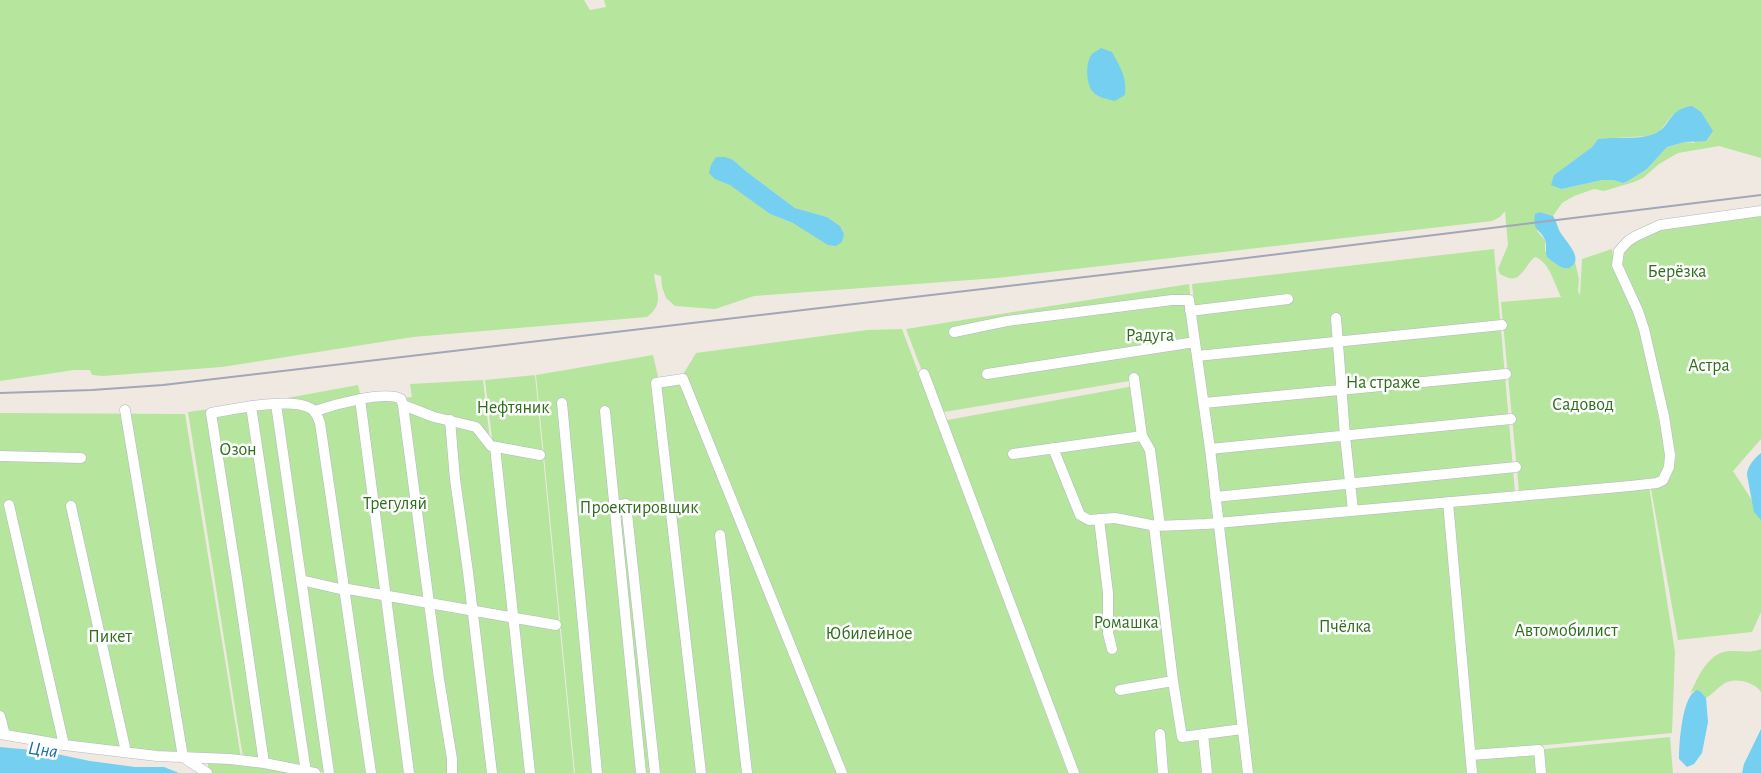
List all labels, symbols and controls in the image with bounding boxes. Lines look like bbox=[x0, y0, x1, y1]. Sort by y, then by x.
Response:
park label: Берёзка bbox=[1647, 261, 1707, 283]
park label: Радуга bbox=[1126, 325, 1174, 347]
park label: Астра bbox=[1688, 355, 1730, 377]
park label: На страже bbox=[1346, 372, 1420, 394]
park label: Садовод bbox=[1552, 394, 1614, 416]
park label: Нефтяник bbox=[477, 397, 549, 419]
park label: Озон bbox=[219, 439, 257, 461]
park label: Трегуляй bbox=[363, 493, 427, 515]
park label: Проектировщик bbox=[580, 497, 698, 519]
park label: Ромашка bbox=[1093, 612, 1159, 634]
park label: Пчёлка bbox=[1319, 616, 1371, 638]
park label: Автомобилист bbox=[1514, 620, 1618, 642]
park label: Юбилейное bbox=[826, 623, 912, 645]
park label: Пикет bbox=[88, 626, 132, 648]
water label: Цна bbox=[27, 737, 59, 763]

